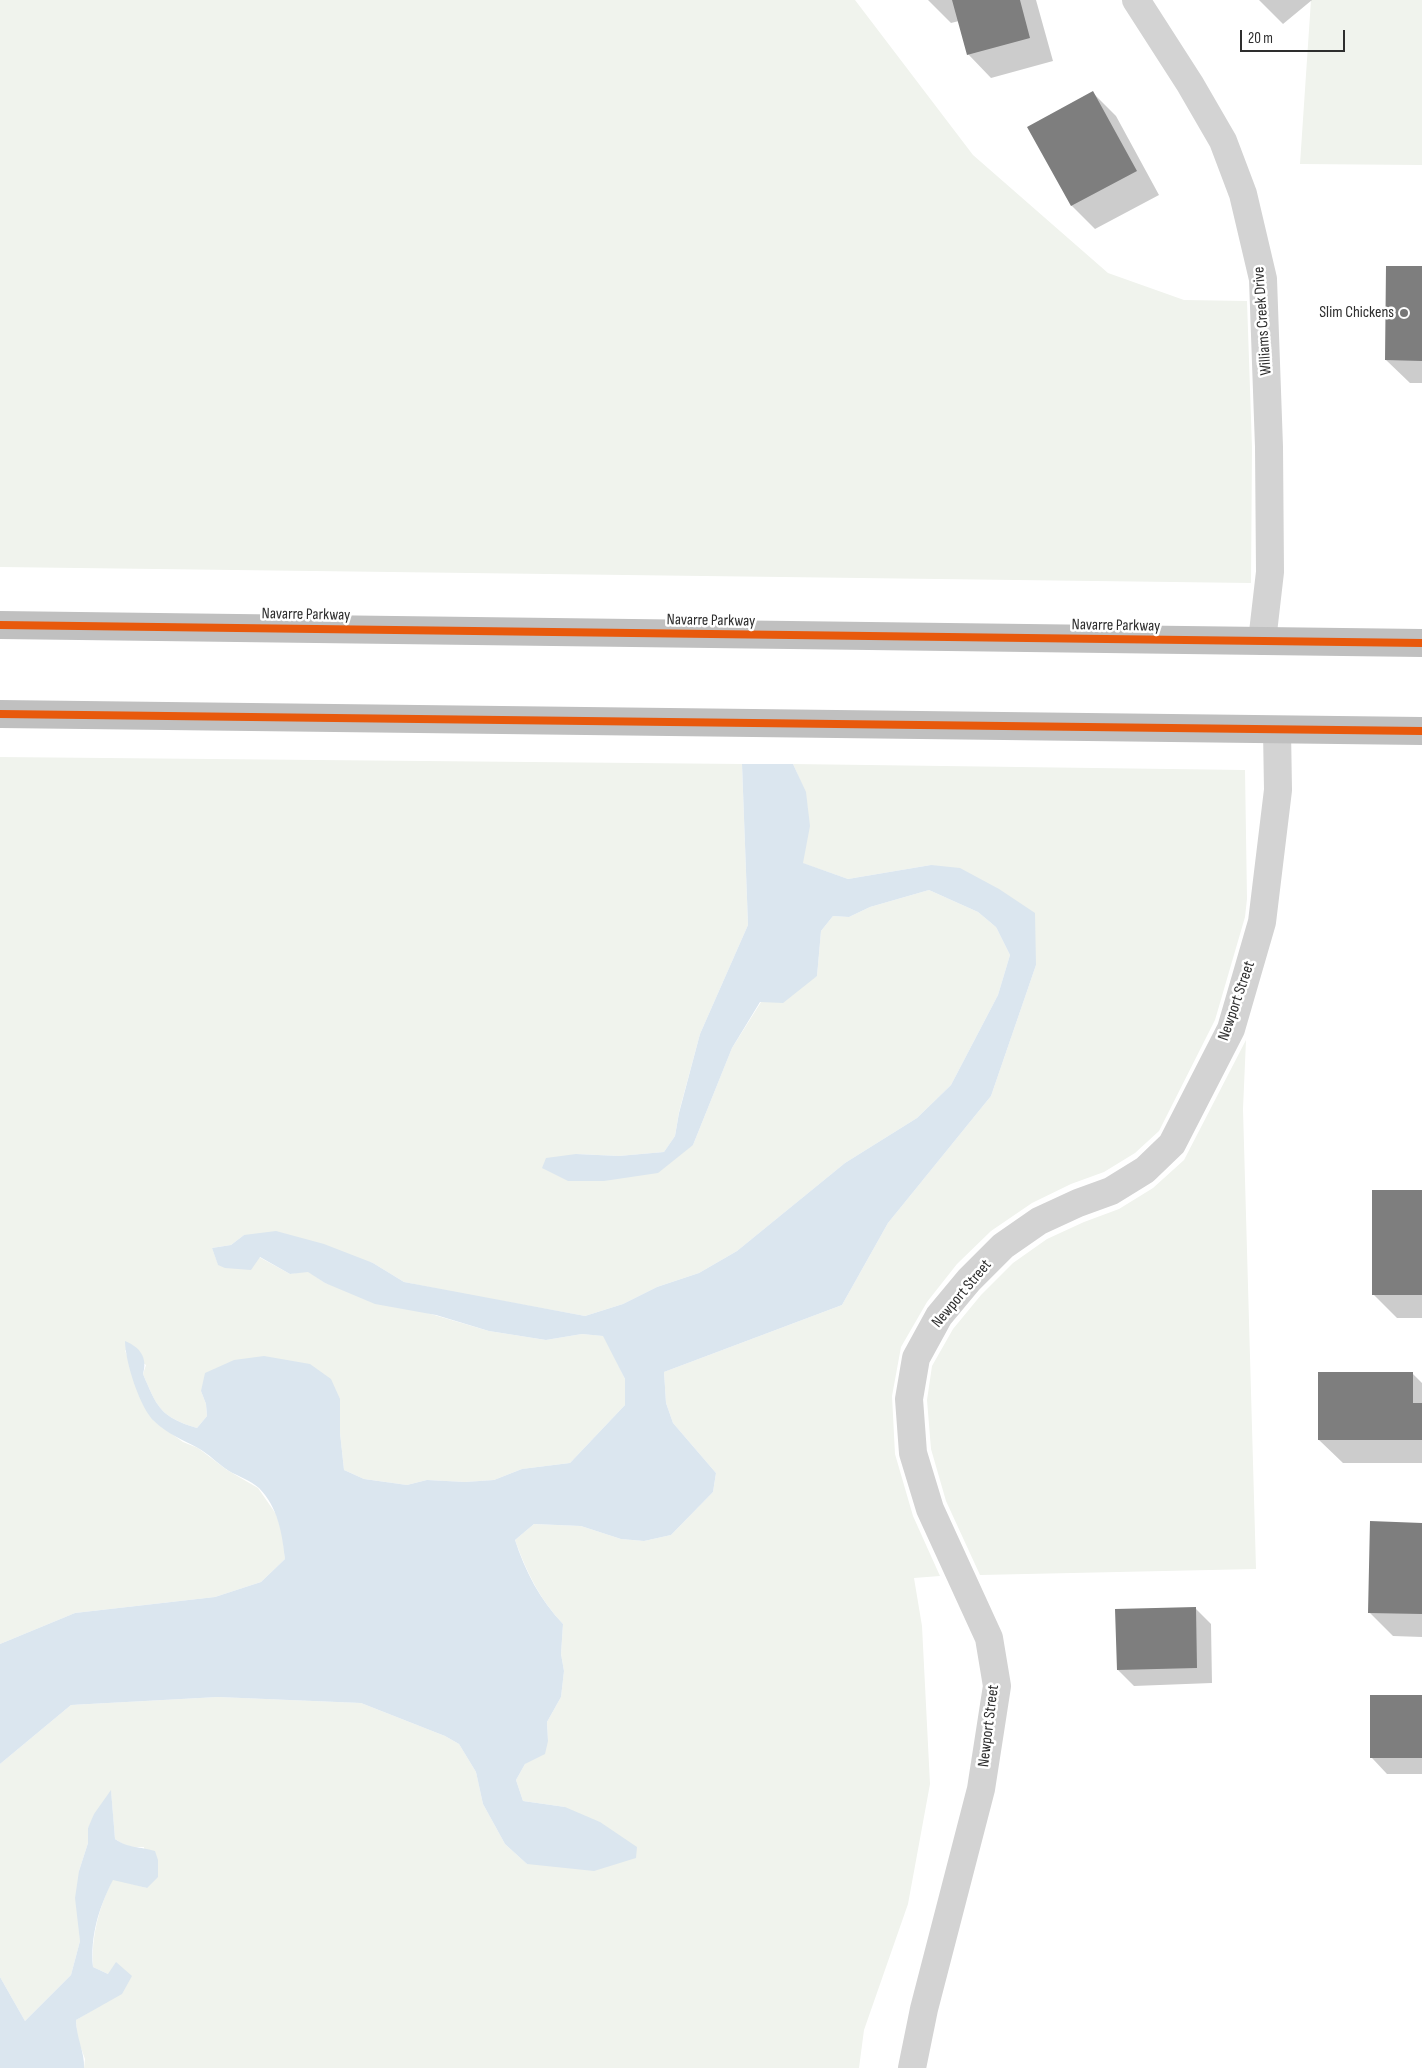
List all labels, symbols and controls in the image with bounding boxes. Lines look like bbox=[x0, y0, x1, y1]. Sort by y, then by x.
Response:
scale bar bbox=[1242, 20, 1347, 52]
text: 20 m bbox=[1248, 29, 1273, 48]
street label: Williams Creek Drive bbox=[1250, 266, 1276, 376]
place label: Slim Chickens bbox=[1319, 303, 1394, 323]
marker: Slim Chickens bbox=[1398, 307, 1410, 319]
street label: Navarre Parkway bbox=[262, 605, 350, 625]
street label: Navarre Parkway bbox=[667, 611, 755, 631]
street label: Navarre Parkway bbox=[1072, 616, 1160, 636]
street label: Newport Street bbox=[1214, 959, 1260, 1043]
street label: Newport Street bbox=[928, 1256, 996, 1332]
street label: Newport Street bbox=[974, 1684, 1004, 1768]

